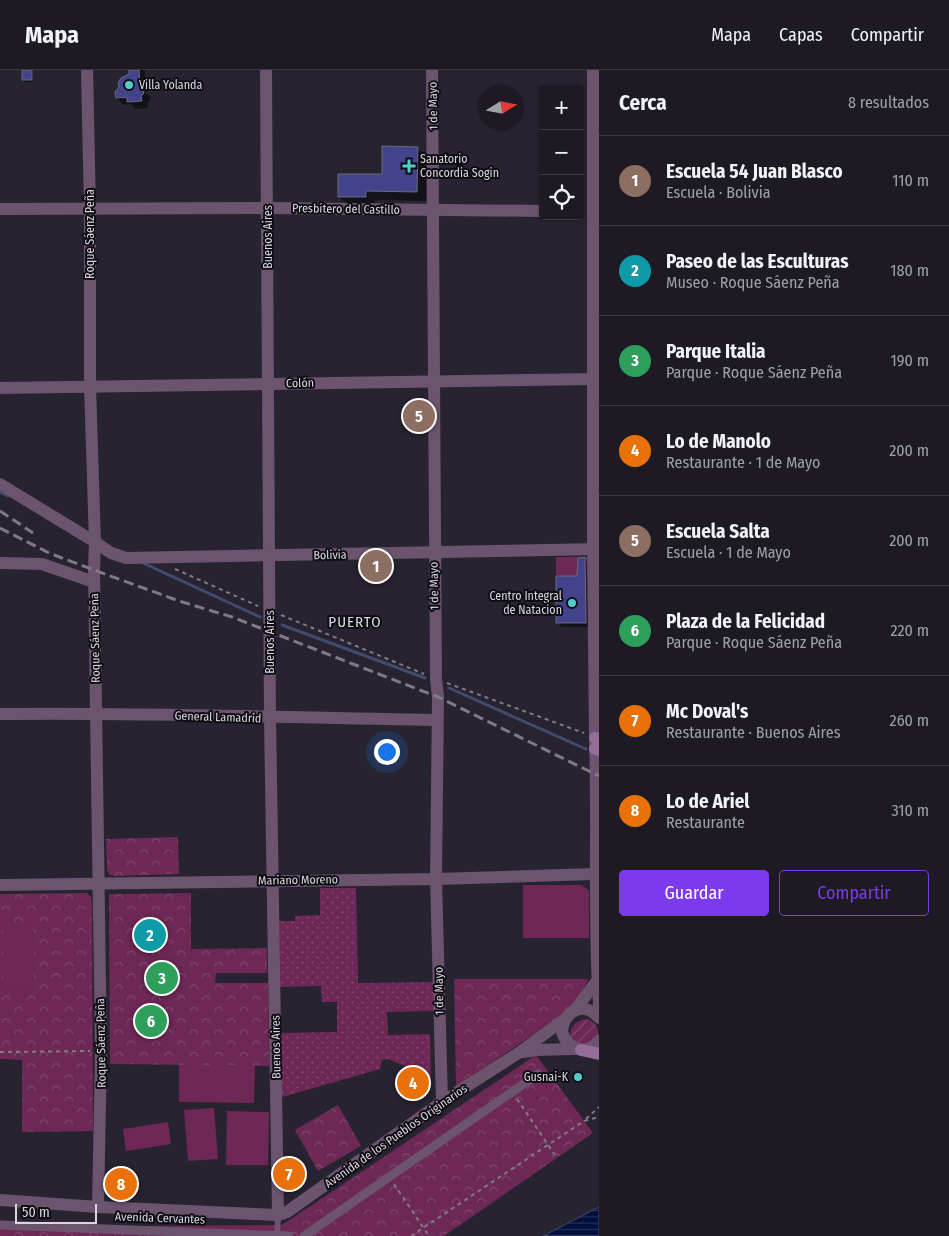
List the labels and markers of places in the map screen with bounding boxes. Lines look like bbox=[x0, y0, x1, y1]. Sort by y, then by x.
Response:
place label: Villa Yolanda bbox=[139, 78, 202, 92]
marker: Villa Yolanda bbox=[123, 79, 135, 91]
place label: Sanatorio Concordia Sogin bbox=[420, 152, 499, 180]
marker: Sanatorio Concordia Sogin bbox=[402, 159, 416, 173]
pin: 5 bbox=[403, 397, 435, 435]
pin: 1 bbox=[360, 547, 392, 585]
place label: Centro Integral de Natacion bbox=[489, 589, 562, 617]
marker: Centro Integral de Natacion bbox=[566, 597, 578, 609]
pin: 2 bbox=[134, 916, 166, 954]
pin: 3 bbox=[146, 959, 178, 997]
pin: 6 bbox=[135, 1002, 167, 1040]
pin: 4 bbox=[397, 1064, 429, 1102]
place label: Gusnai-K bbox=[524, 1070, 569, 1084]
marker: Gusnai-K bbox=[572, 1071, 584, 1083]
pin: 7 bbox=[273, 1155, 305, 1193]
pin: 8 bbox=[105, 1165, 137, 1203]

